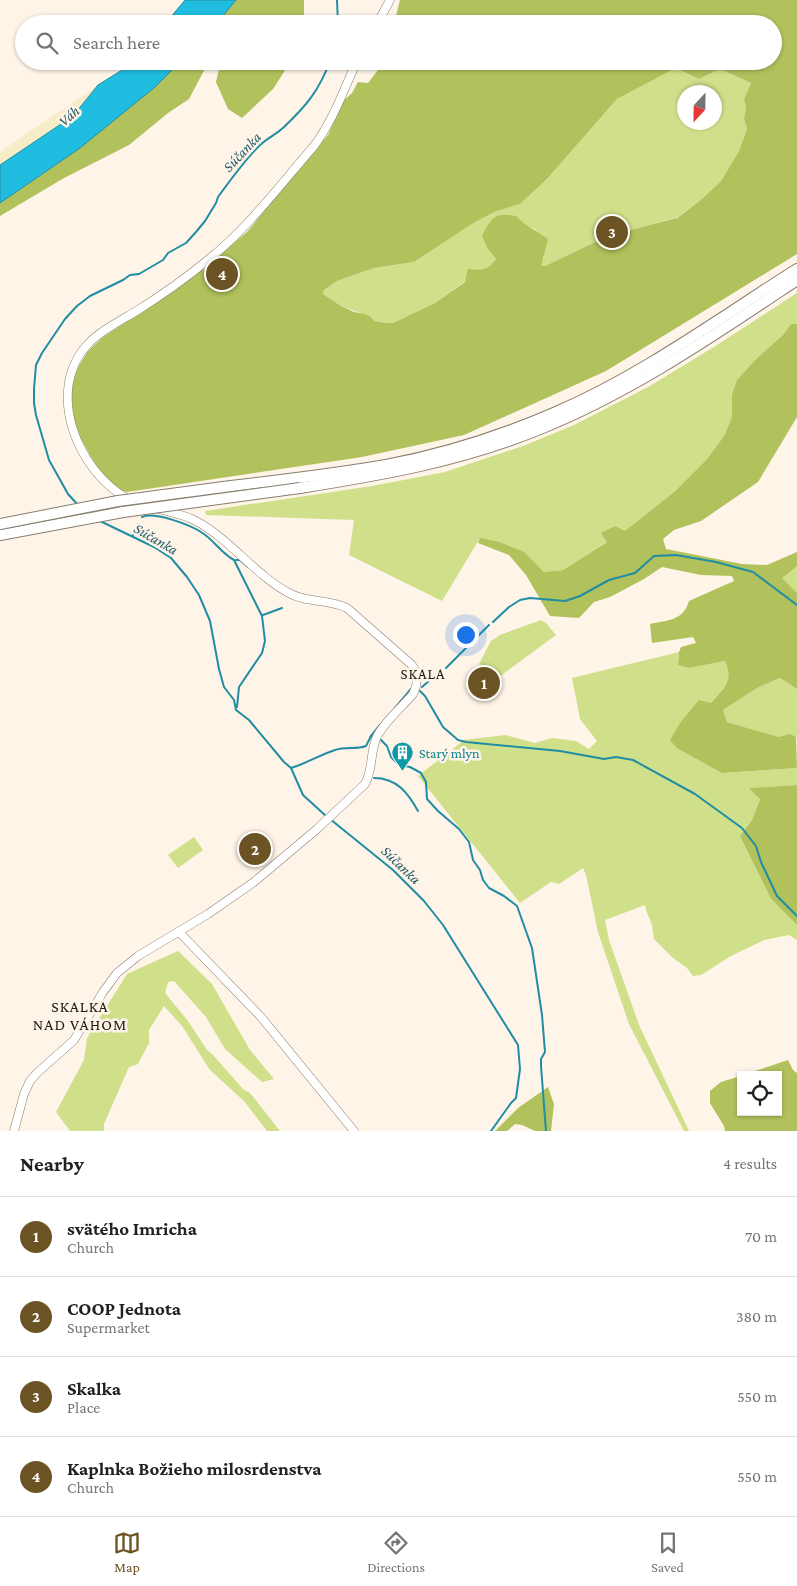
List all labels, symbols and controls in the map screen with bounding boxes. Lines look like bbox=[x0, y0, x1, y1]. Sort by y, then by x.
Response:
search box bbox=[15, 15, 782, 70]
icon: search bbox=[33, 29, 61, 57]
text: Search here bbox=[73, 32, 160, 53]
north arrow bbox=[677, 85, 722, 130]
water label: Váh bbox=[55, 103, 83, 129]
water label: Súčanka bbox=[220, 129, 264, 175]
pin: 3 bbox=[596, 213, 628, 251]
pin: 4 bbox=[206, 255, 238, 293]
water label: Súčanka bbox=[131, 520, 181, 558]
your location bbox=[453, 622, 479, 648]
pin: 1 bbox=[468, 664, 500, 702]
district label: SKALA bbox=[401, 666, 445, 682]
building icon: Starý mlyn bbox=[391, 741, 415, 772]
place label: Starý mlyn bbox=[419, 745, 480, 761]
pin: 2 bbox=[239, 830, 271, 868]
water label: Súčanka bbox=[378, 843, 424, 887]
district label: SKALKA NAD VÁHOM bbox=[33, 998, 127, 1033]
map controls bbox=[737, 1071, 782, 1116]
button: locate bbox=[737, 1071, 782, 1116]
text: Nearby bbox=[20, 1152, 84, 1176]
text: 4 results bbox=[723, 1155, 777, 1172]
text: svätého Imricha bbox=[67, 1218, 197, 1239]
text: 1 bbox=[33, 1228, 39, 1245]
text: 70 m bbox=[745, 1228, 777, 1245]
text: Church bbox=[67, 1239, 114, 1256]
text: COOP Jednota bbox=[67, 1298, 181, 1319]
text: 2 bbox=[32, 1308, 40, 1325]
text: 380 m bbox=[736, 1308, 777, 1325]
text: Supermarket bbox=[67, 1319, 150, 1336]
text: Skalka bbox=[67, 1378, 121, 1399]
text: 3 bbox=[32, 1388, 40, 1405]
text: 550 m bbox=[737, 1388, 777, 1405]
text: Place bbox=[67, 1399, 100, 1416]
text: Kaplnka Božieho milosrdenstva bbox=[67, 1458, 321, 1479]
text: 4 bbox=[32, 1468, 40, 1485]
text: 550 m bbox=[737, 1468, 777, 1485]
text: Church bbox=[67, 1479, 114, 1496]
tab: Map bbox=[113, 1529, 141, 1575]
tab: Directions bbox=[367, 1529, 425, 1575]
tab: Saved bbox=[651, 1529, 684, 1575]

